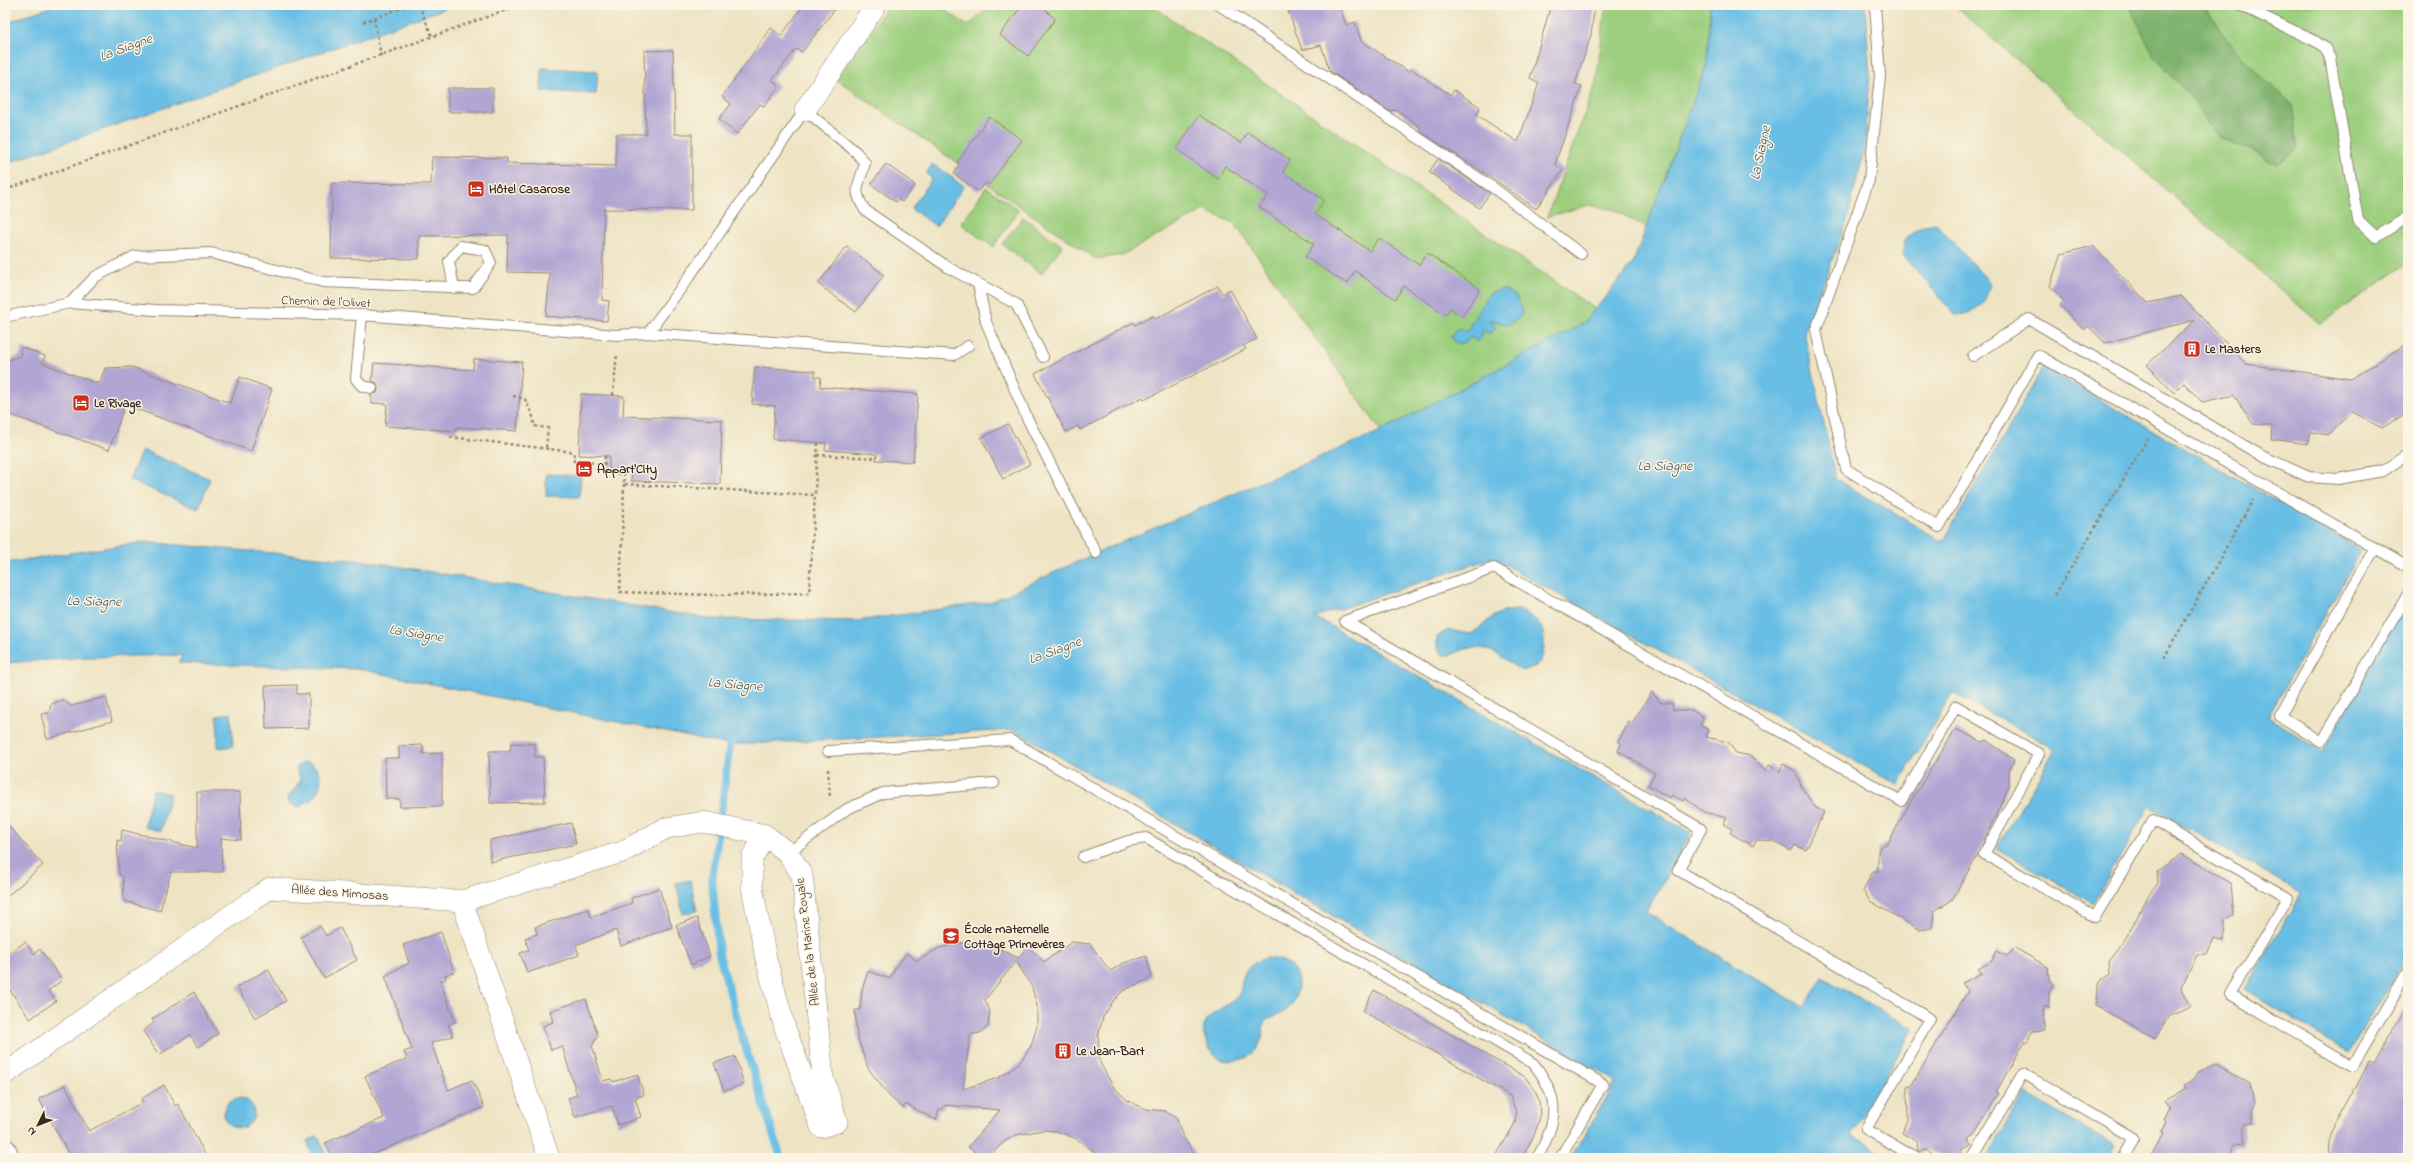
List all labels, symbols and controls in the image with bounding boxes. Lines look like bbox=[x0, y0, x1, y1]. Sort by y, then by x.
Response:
water label: La Siagne bbox=[97, 29, 156, 67]
water label: La Siagne bbox=[1745, 123, 1777, 182]
hotel icon: Hôtel Casarose bbox=[466, 179, 486, 199]
place label: Hôtel Casarose bbox=[489, 180, 571, 199]
street label: Chemin de l'Olivet bbox=[281, 291, 372, 313]
building icon: Le Masters bbox=[2182, 339, 2202, 359]
place label: Le Masters bbox=[2205, 340, 2262, 359]
hotel icon: Le Rivage bbox=[71, 393, 91, 413]
place label: Le Rivage bbox=[94, 394, 142, 415]
water label: La Siagne bbox=[1638, 456, 1693, 477]
hotel icon: Appart'City bbox=[574, 459, 594, 479]
place label: Appart'City bbox=[597, 460, 657, 481]
water label: La Siagne bbox=[66, 591, 122, 613]
water label: La Siagne bbox=[387, 619, 445, 649]
water label: La Siagne bbox=[1026, 632, 1085, 670]
water label: La Siagne bbox=[707, 672, 764, 698]
street label: Allée de la Marine Royale bbox=[791, 876, 826, 1007]
street label: Allée des Mimosas bbox=[291, 880, 390, 906]
place label: École maternelle Cottage Primevères bbox=[964, 920, 1065, 956]
school or university icon: École maternelle Cottage Primevères bbox=[941, 926, 961, 946]
building icon: Le Jean-Bart bbox=[1053, 1041, 1073, 1061]
place label: Le Jean-Bart bbox=[1076, 1042, 1145, 1061]
north arrow bbox=[18, 1105, 58, 1145]
text: N bbox=[23, 1123, 40, 1139]

